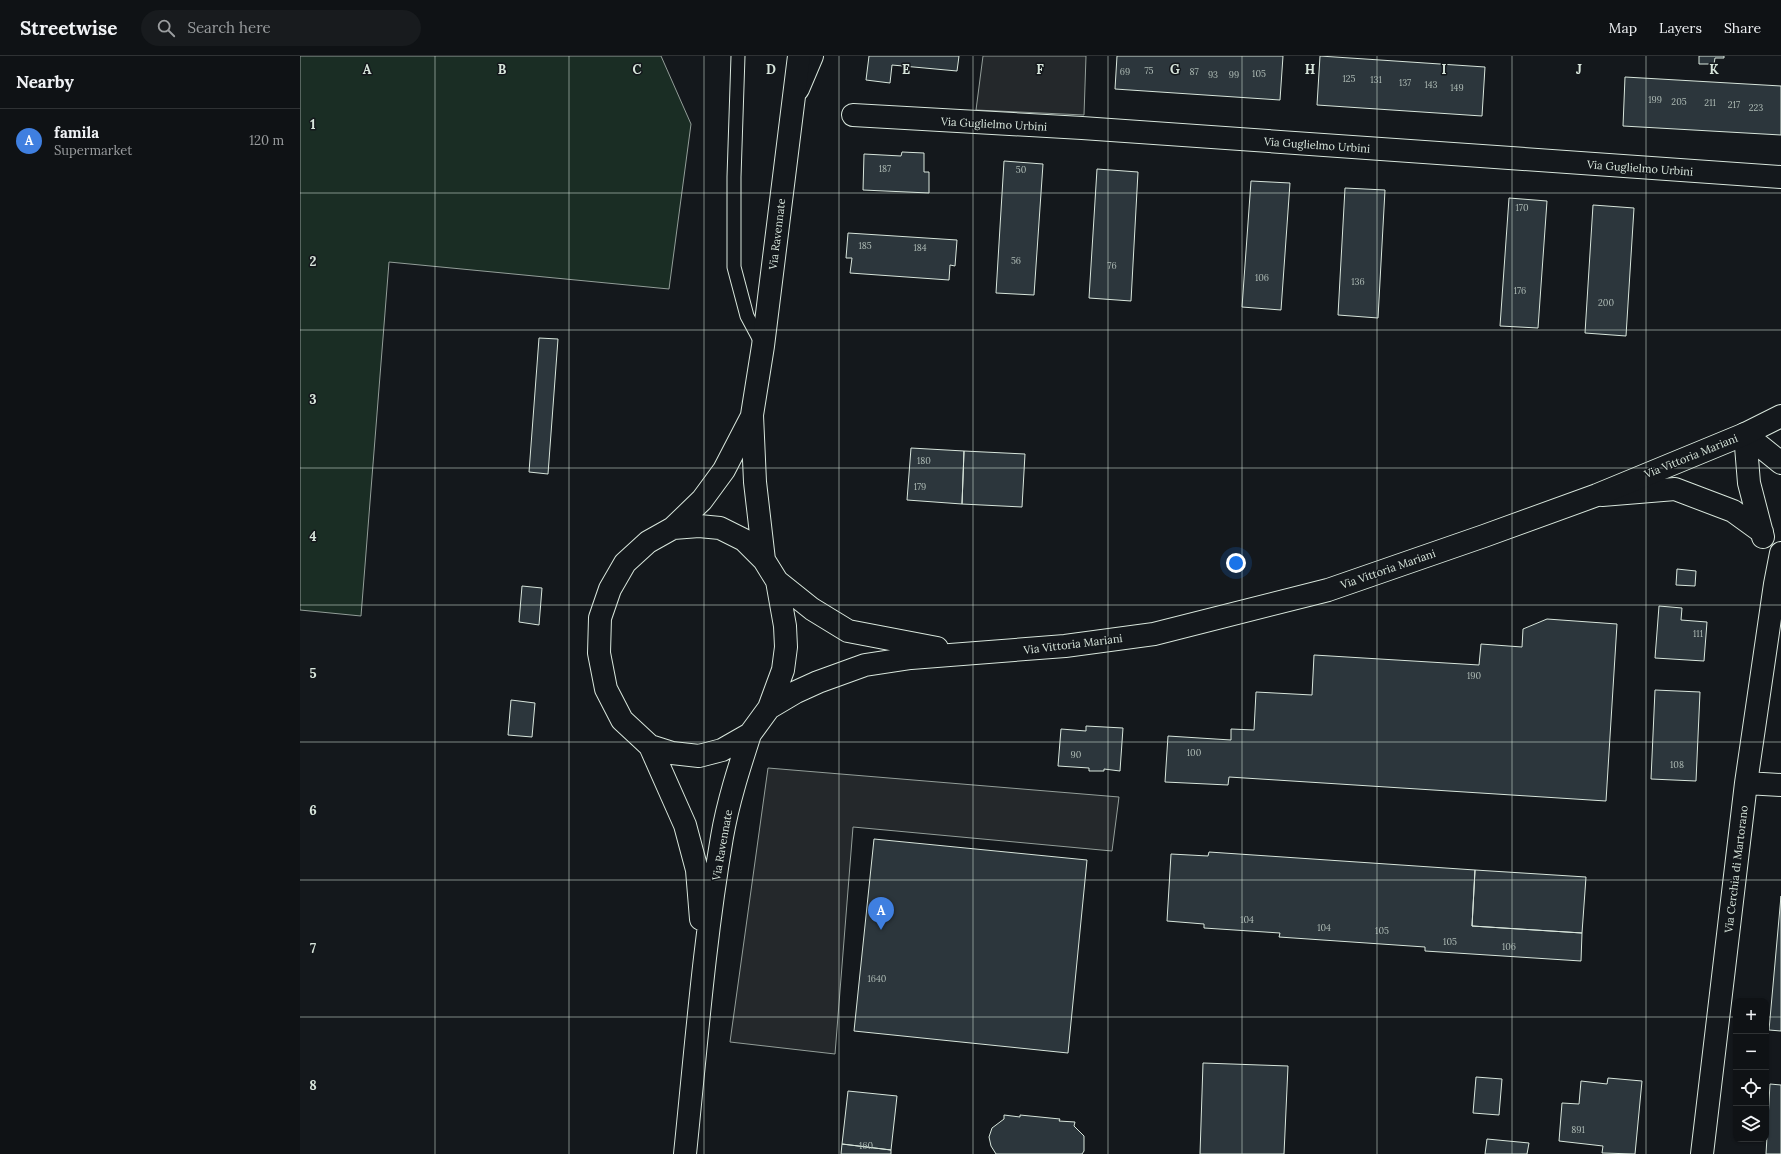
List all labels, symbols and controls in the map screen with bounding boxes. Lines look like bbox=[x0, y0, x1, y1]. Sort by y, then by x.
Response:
search box bbox=[141, 10, 421, 46]
text: Streetwise bbox=[20, 16, 117, 40]
icon: search bbox=[155, 17, 177, 39]
text: Search here bbox=[187, 18, 271, 37]
text: Map bbox=[1609, 19, 1637, 37]
text: Layers bbox=[1659, 19, 1702, 37]
text: Share bbox=[1724, 19, 1761, 37]
text: A bbox=[363, 61, 372, 78]
text: B bbox=[498, 61, 507, 78]
text: C bbox=[633, 61, 642, 78]
text: D bbox=[766, 61, 776, 78]
text: E bbox=[902, 61, 910, 78]
text: F bbox=[1036, 61, 1044, 78]
text: G bbox=[1170, 61, 1180, 78]
text: H bbox=[1305, 61, 1315, 78]
text: I bbox=[1441, 61, 1447, 78]
text: J bbox=[1576, 61, 1582, 78]
text: K bbox=[1709, 61, 1719, 78]
house number: 75 bbox=[1144, 65, 1154, 76]
house number: 69 bbox=[1120, 66, 1130, 77]
house number: 87 bbox=[1189, 66, 1199, 77]
house number: 105 bbox=[1252, 68, 1266, 79]
house number: 93 bbox=[1208, 69, 1218, 80]
house number: 99 bbox=[1229, 69, 1239, 80]
text: Nearby bbox=[16, 71, 74, 93]
house number: 125 bbox=[1342, 73, 1356, 84]
house number: 131 bbox=[1370, 74, 1382, 85]
house number: 137 bbox=[1399, 77, 1411, 88]
house number: 143 bbox=[1424, 79, 1438, 90]
house number: 149 bbox=[1450, 82, 1464, 93]
house number: 199 bbox=[1648, 94, 1662, 105]
house number: 205 bbox=[1671, 96, 1687, 107]
house number: 211 bbox=[1704, 97, 1716, 108]
house number: 217 bbox=[1728, 99, 1740, 110]
house number: 223 bbox=[1749, 102, 1763, 113]
street label: Via Guglielmo Urbini bbox=[939, 114, 1048, 134]
text: 1 bbox=[310, 116, 316, 133]
text: famila bbox=[54, 123, 99, 142]
text: A bbox=[25, 132, 33, 149]
text: 120 m bbox=[249, 132, 284, 149]
street label: Via Guglielmo Urbini bbox=[1262, 134, 1371, 156]
text: Supermarket bbox=[54, 142, 132, 159]
street label: Via Guglielmo Urbini bbox=[1585, 157, 1694, 179]
house number: 187 bbox=[879, 163, 891, 174]
house number: 50 bbox=[1016, 164, 1027, 175]
street label: Via Ravennate bbox=[766, 197, 788, 271]
house number: 170 bbox=[1515, 202, 1529, 213]
house number: 185 bbox=[858, 240, 872, 251]
house number: 184 bbox=[913, 242, 927, 253]
text: 2 bbox=[310, 253, 317, 270]
house number: 56 bbox=[1011, 255, 1021, 266]
house number: 76 bbox=[1107, 260, 1117, 271]
house number: 106 bbox=[1255, 272, 1269, 283]
house number: 136 bbox=[1351, 276, 1365, 287]
house number: 176 bbox=[1514, 285, 1526, 296]
house number: 200 bbox=[1598, 297, 1614, 308]
text: 3 bbox=[309, 391, 317, 408]
street label: Via Vittoria Mariani bbox=[1641, 431, 1740, 482]
house number: 180 bbox=[917, 455, 931, 466]
house number: 179 bbox=[914, 481, 926, 492]
text: 4 bbox=[309, 528, 317, 545]
street label: Via Vittoria Mariani bbox=[1338, 546, 1437, 592]
your location bbox=[1226, 553, 1246, 573]
house number: 111 bbox=[1693, 628, 1703, 639]
street label: Via Vittoria Mariani bbox=[1022, 631, 1123, 657]
text: 5 bbox=[309, 665, 317, 682]
house number: 190 bbox=[1467, 670, 1481, 681]
house number: 100 bbox=[1187, 747, 1202, 758]
house number: 90 bbox=[1071, 749, 1082, 760]
house number: 108 bbox=[1670, 759, 1684, 770]
text: 6 bbox=[309, 802, 317, 819]
street label: Via Cerchia di Martorano bbox=[1721, 804, 1751, 935]
street label: Via Ravennate bbox=[709, 808, 735, 883]
pin: A bbox=[868, 897, 894, 930]
house number: 104 bbox=[1240, 914, 1254, 925]
house number: 104 bbox=[1317, 922, 1331, 933]
house number: 105 bbox=[1375, 925, 1389, 936]
house number: 105 bbox=[1443, 936, 1457, 947]
text: 7 bbox=[310, 940, 316, 957]
house number: 106 bbox=[1502, 941, 1516, 952]
house number: 1640 bbox=[868, 973, 887, 984]
map controls bbox=[1733, 998, 1769, 1142]
button: + bbox=[1733, 998, 1769, 1034]
button: − bbox=[1733, 1034, 1769, 1070]
button: locate bbox=[1733, 1070, 1769, 1106]
text: 8 bbox=[309, 1077, 317, 1094]
button: layers bbox=[1733, 1106, 1769, 1142]
house number: 891 bbox=[1571, 1124, 1585, 1135]
house number: 160 bbox=[859, 1140, 873, 1151]

